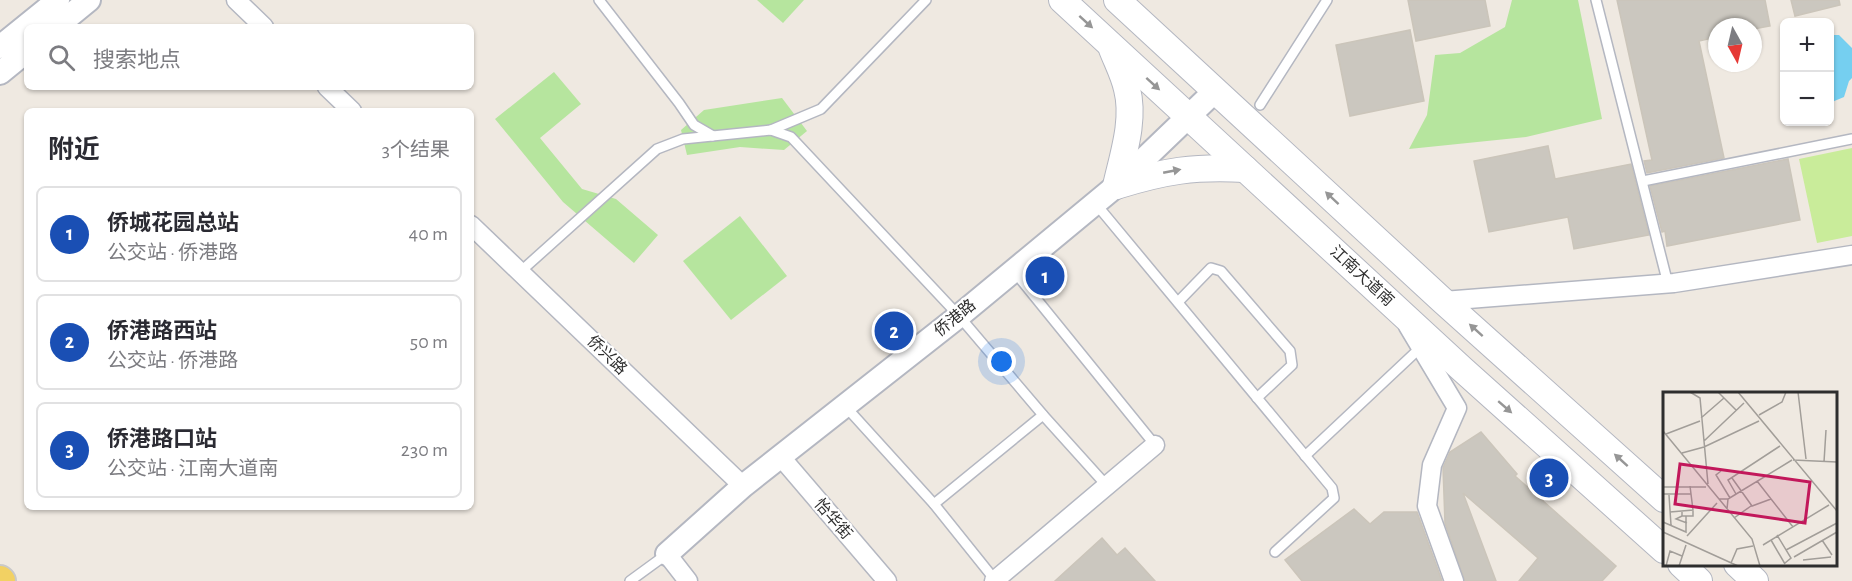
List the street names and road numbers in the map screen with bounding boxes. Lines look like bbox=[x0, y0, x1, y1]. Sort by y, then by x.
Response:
street label: 江南大道南 bbox=[1327, 242, 1397, 309]
street label: 侨港路 bbox=[931, 296, 979, 339]
street label: 侨兴路 bbox=[584, 332, 631, 377]
street label: 怡华街 bbox=[811, 495, 856, 542]

